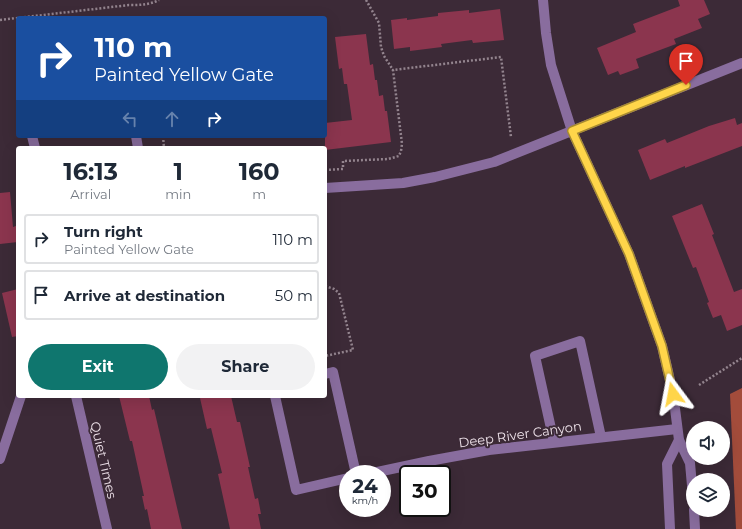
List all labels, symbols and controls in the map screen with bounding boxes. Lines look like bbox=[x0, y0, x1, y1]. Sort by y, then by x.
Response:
text: 110 m bbox=[94, 30, 172, 64]
icon: right bbox=[28, 32, 80, 84]
pin bbox=[669, 44, 703, 85]
icon: arrive bbox=[675, 50, 697, 72]
text: Painted Yellow Gate bbox=[94, 64, 274, 86]
icon: left bbox=[119, 108, 141, 130]
icon: ahead bbox=[161, 108, 183, 130]
icon: right bbox=[203, 108, 225, 130]
text: 16:13 bbox=[63, 157, 118, 186]
text: 1 bbox=[174, 157, 183, 186]
text: 160 bbox=[239, 157, 280, 186]
text: Arrival bbox=[70, 186, 111, 202]
text: min bbox=[165, 186, 191, 202]
text: m bbox=[252, 186, 266, 202]
text: Turn right bbox=[64, 222, 143, 241]
icon: right bbox=[30, 228, 52, 250]
text: 110 m bbox=[272, 230, 313, 249]
text: Painted Yellow Gate bbox=[64, 241, 194, 257]
icon: arrive bbox=[30, 284, 52, 306]
text: Arrive at destination bbox=[64, 286, 225, 305]
text: 50 m bbox=[275, 286, 313, 305]
button: Exit bbox=[28, 344, 168, 390]
button: Share bbox=[176, 344, 315, 390]
position arrow bbox=[652, 373, 694, 415]
street label: Deep River Canyon bbox=[457, 417, 583, 451]
street label: Quiet Times bbox=[87, 420, 121, 500]
map controls bbox=[686, 421, 730, 517]
button: sound bbox=[686, 421, 730, 465]
speed limit sign: 30 bbox=[399, 465, 451, 517]
button: layers bbox=[686, 473, 730, 517]
text: 24 bbox=[352, 474, 378, 498]
text: km/h bbox=[352, 494, 378, 507]

